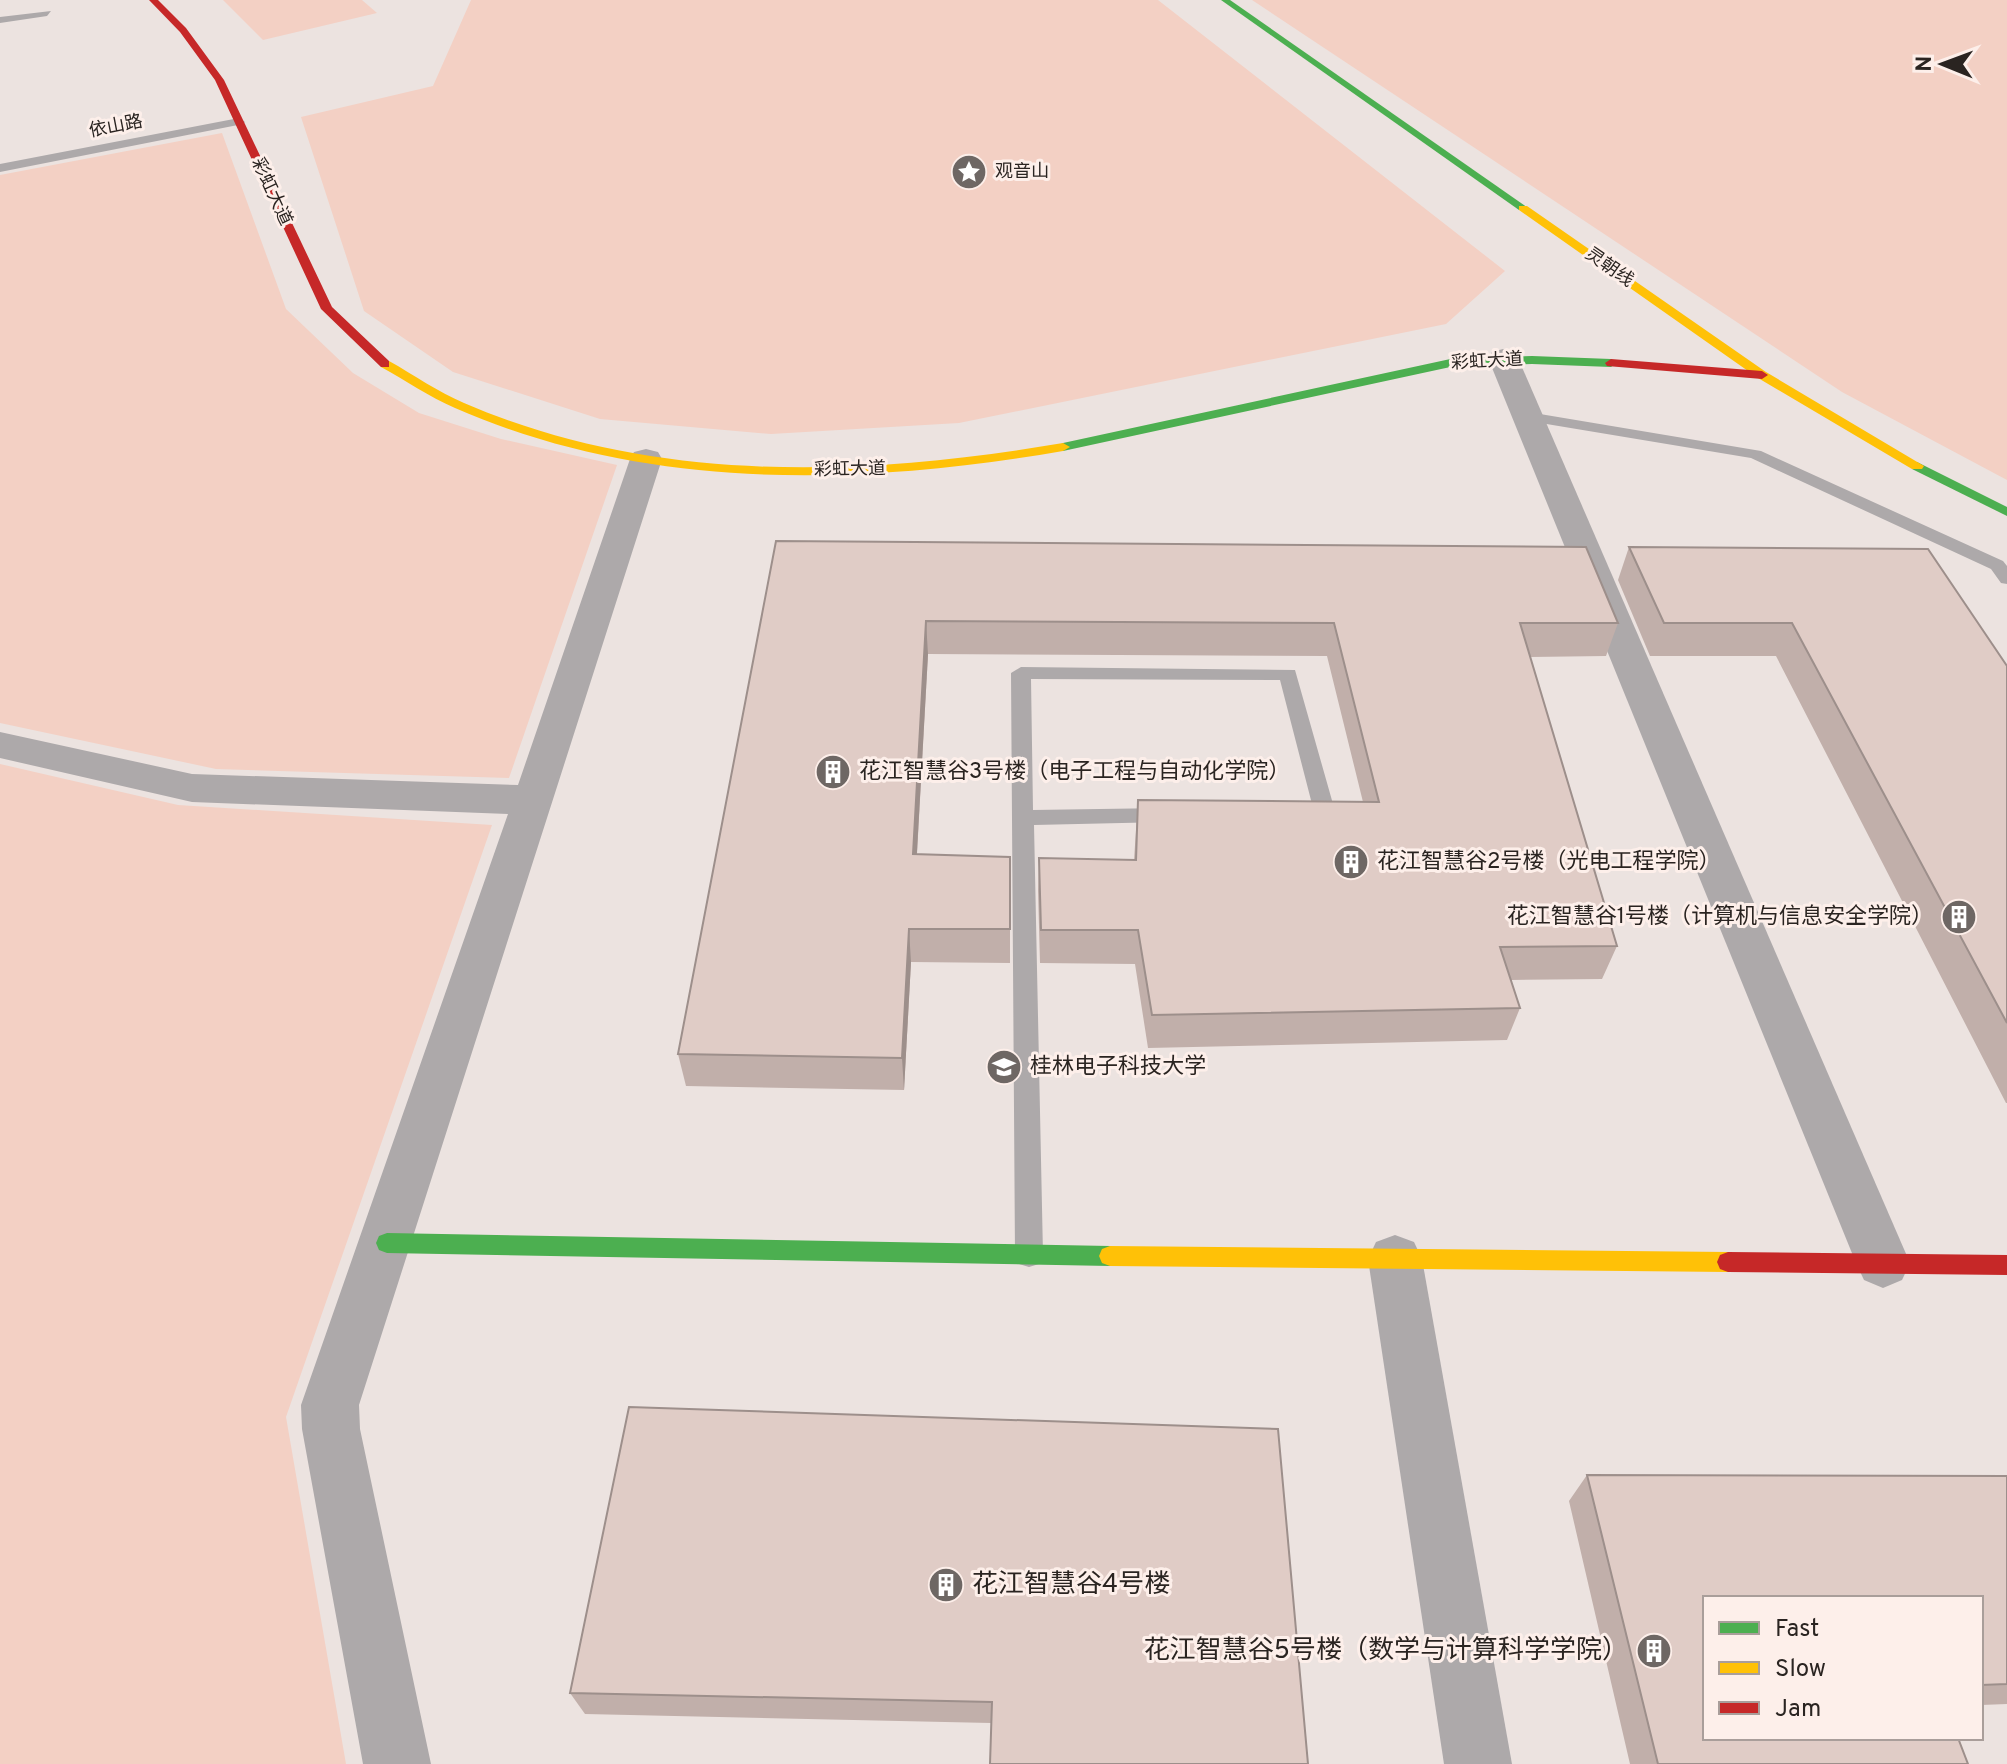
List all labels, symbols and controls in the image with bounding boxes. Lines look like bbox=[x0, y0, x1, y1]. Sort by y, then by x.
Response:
north arrow bbox=[1903, 24, 1983, 104]
text: N bbox=[1912, 56, 1939, 72]
street label: 依山路 bbox=[87, 111, 145, 143]
place icon: 观音山 bbox=[950, 153, 988, 191]
street label: 彩虹大道 bbox=[245, 155, 297, 229]
place label: 观音山 bbox=[995, 161, 1049, 184]
street label: 灵朝线 bbox=[1580, 243, 1638, 293]
street label: 彩虹大道 bbox=[1450, 349, 1524, 375]
street label: 彩虹大道 bbox=[814, 458, 886, 482]
building icon: 花江智慧谷3号楼（电子工程与自动化学院） bbox=[814, 753, 852, 791]
place label: 花江智慧谷3号楼（电子工程与自动化学院） bbox=[859, 759, 1290, 786]
building icon: 花江智慧谷2号楼（光电工程学院） bbox=[1332, 843, 1370, 881]
place label: 花江智慧谷2号楼（光电工程学院） bbox=[1377, 849, 1720, 876]
building icon: 花江智慧谷1号楼（计算机与信息安全学院） bbox=[1940, 898, 1978, 936]
place label: 花江智慧谷1号楼（计算机与信息安全学院） bbox=[1507, 904, 1933, 931]
school or university icon: 桂林电子科技大学 bbox=[985, 1048, 1023, 1086]
place label: 桂林电子科技大学 bbox=[1030, 1054, 1206, 1081]
building icon: 花江智慧谷4号楼 bbox=[927, 1566, 965, 1604]
place label: 花江智慧谷4号楼 bbox=[972, 1569, 1170, 1602]
legend bbox=[1703, 1596, 1983, 1740]
text: Fast bbox=[1775, 1615, 1819, 1645]
building icon: 花江智慧谷5号楼（数学与计算科学学院） bbox=[1635, 1632, 1673, 1670]
place label: 花江智慧谷5号楼（数学与计算科学学院） bbox=[1144, 1635, 1628, 1668]
text: Slow bbox=[1775, 1655, 1826, 1685]
text: Jam bbox=[1775, 1695, 1821, 1725]

